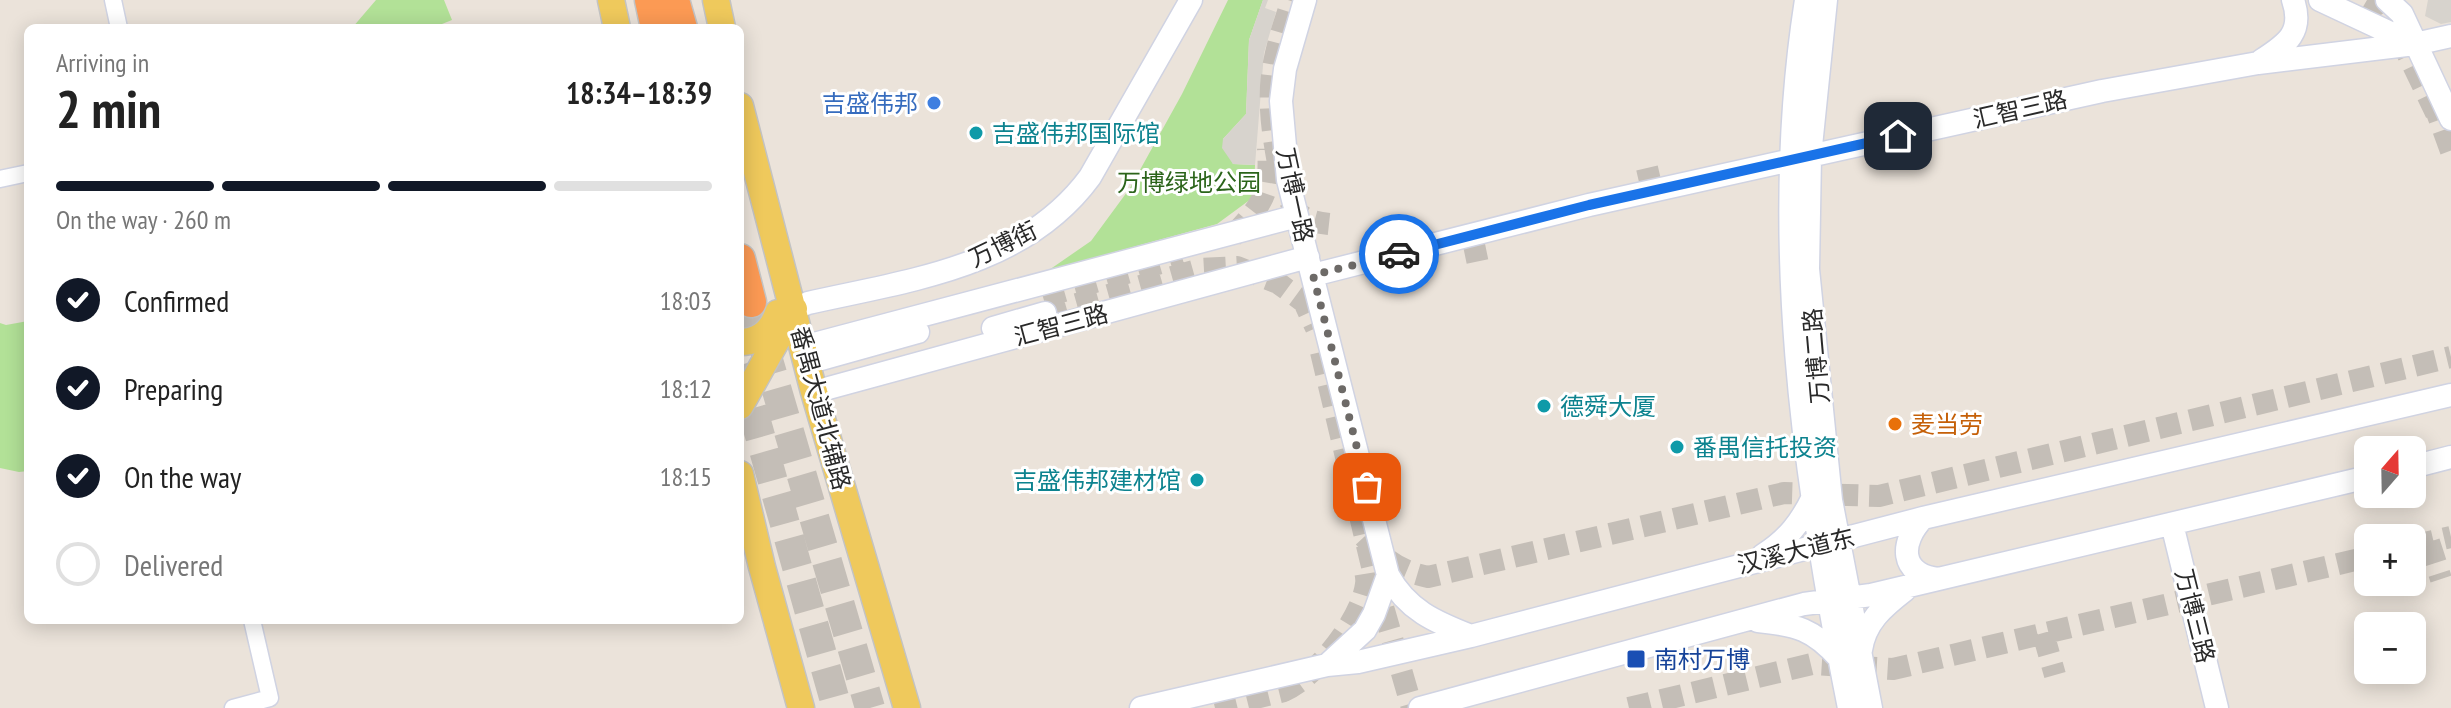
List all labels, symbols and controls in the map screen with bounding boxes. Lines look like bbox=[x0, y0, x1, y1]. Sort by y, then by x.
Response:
text: Arriving in bbox=[56, 46, 149, 79]
text: 18:34–18:39 bbox=[566, 73, 712, 112]
text: 2 min bbox=[56, 75, 161, 142]
street label: 汇智三路 bbox=[1970, 83, 2070, 135]
place label: 吉盛伟邦 bbox=[822, 88, 918, 119]
marker: 吉盛伟邦 bbox=[925, 94, 943, 112]
pin bbox=[1864, 102, 1932, 170]
icon: home bbox=[1876, 114, 1920, 158]
place label: 吉盛伟邦国际馆 bbox=[992, 118, 1160, 149]
marker: 吉盛伟邦国际馆 bbox=[967, 124, 985, 142]
street label: 万博一路 bbox=[1270, 145, 1320, 245]
park label: 万博绿地公园 bbox=[1117, 167, 1261, 198]
text: On the way · 260 m bbox=[56, 203, 231, 236]
street label: 万博街 bbox=[964, 214, 1042, 274]
courier bbox=[1359, 214, 1439, 294]
icon: car bbox=[1377, 232, 1421, 276]
icon: check bbox=[56, 278, 100, 322]
text: Confirmed bbox=[124, 281, 229, 320]
text: 18:03 bbox=[660, 284, 712, 317]
street label: 汇智三路 bbox=[1011, 298, 1111, 352]
street label: 万博二路 bbox=[1796, 307, 1836, 405]
street label: 番禺大道北辅路 bbox=[784, 323, 858, 493]
icon: check bbox=[56, 366, 100, 410]
text: Preparing bbox=[124, 369, 223, 408]
text: 18:12 bbox=[660, 372, 712, 405]
place label: 德舜大厦 bbox=[1560, 391, 1656, 422]
marker: 德舜大厦 bbox=[1535, 397, 1553, 415]
place label: 麦当劳 bbox=[1911, 409, 1983, 440]
marker: 麦当劳 bbox=[1886, 415, 1904, 433]
place label: 番禺信托投资 bbox=[1693, 432, 1837, 463]
north arrow bbox=[2354, 436, 2426, 508]
map controls bbox=[2354, 436, 2426, 684]
marker: 番禺信托投资 bbox=[1668, 438, 1686, 456]
pin bbox=[1333, 453, 1401, 521]
icon: check bbox=[56, 454, 100, 498]
text: On the way bbox=[124, 457, 241, 496]
text: 18:15 bbox=[660, 460, 712, 493]
place label: 吉盛伟邦建材馆 bbox=[1013, 465, 1181, 496]
icon: bag bbox=[1345, 465, 1389, 509]
marker: 吉盛伟邦建材馆 bbox=[1188, 471, 1206, 489]
street label: 汉溪大道东 bbox=[1734, 521, 1858, 581]
button: + bbox=[2354, 524, 2426, 596]
text: Delivered bbox=[124, 545, 223, 584]
street label: 万博三路 bbox=[2168, 566, 2222, 666]
button: − bbox=[2354, 612, 2426, 684]
place label: 南村万博 bbox=[1654, 644, 1750, 675]
marker: 南村万博 bbox=[1625, 648, 1647, 670]

